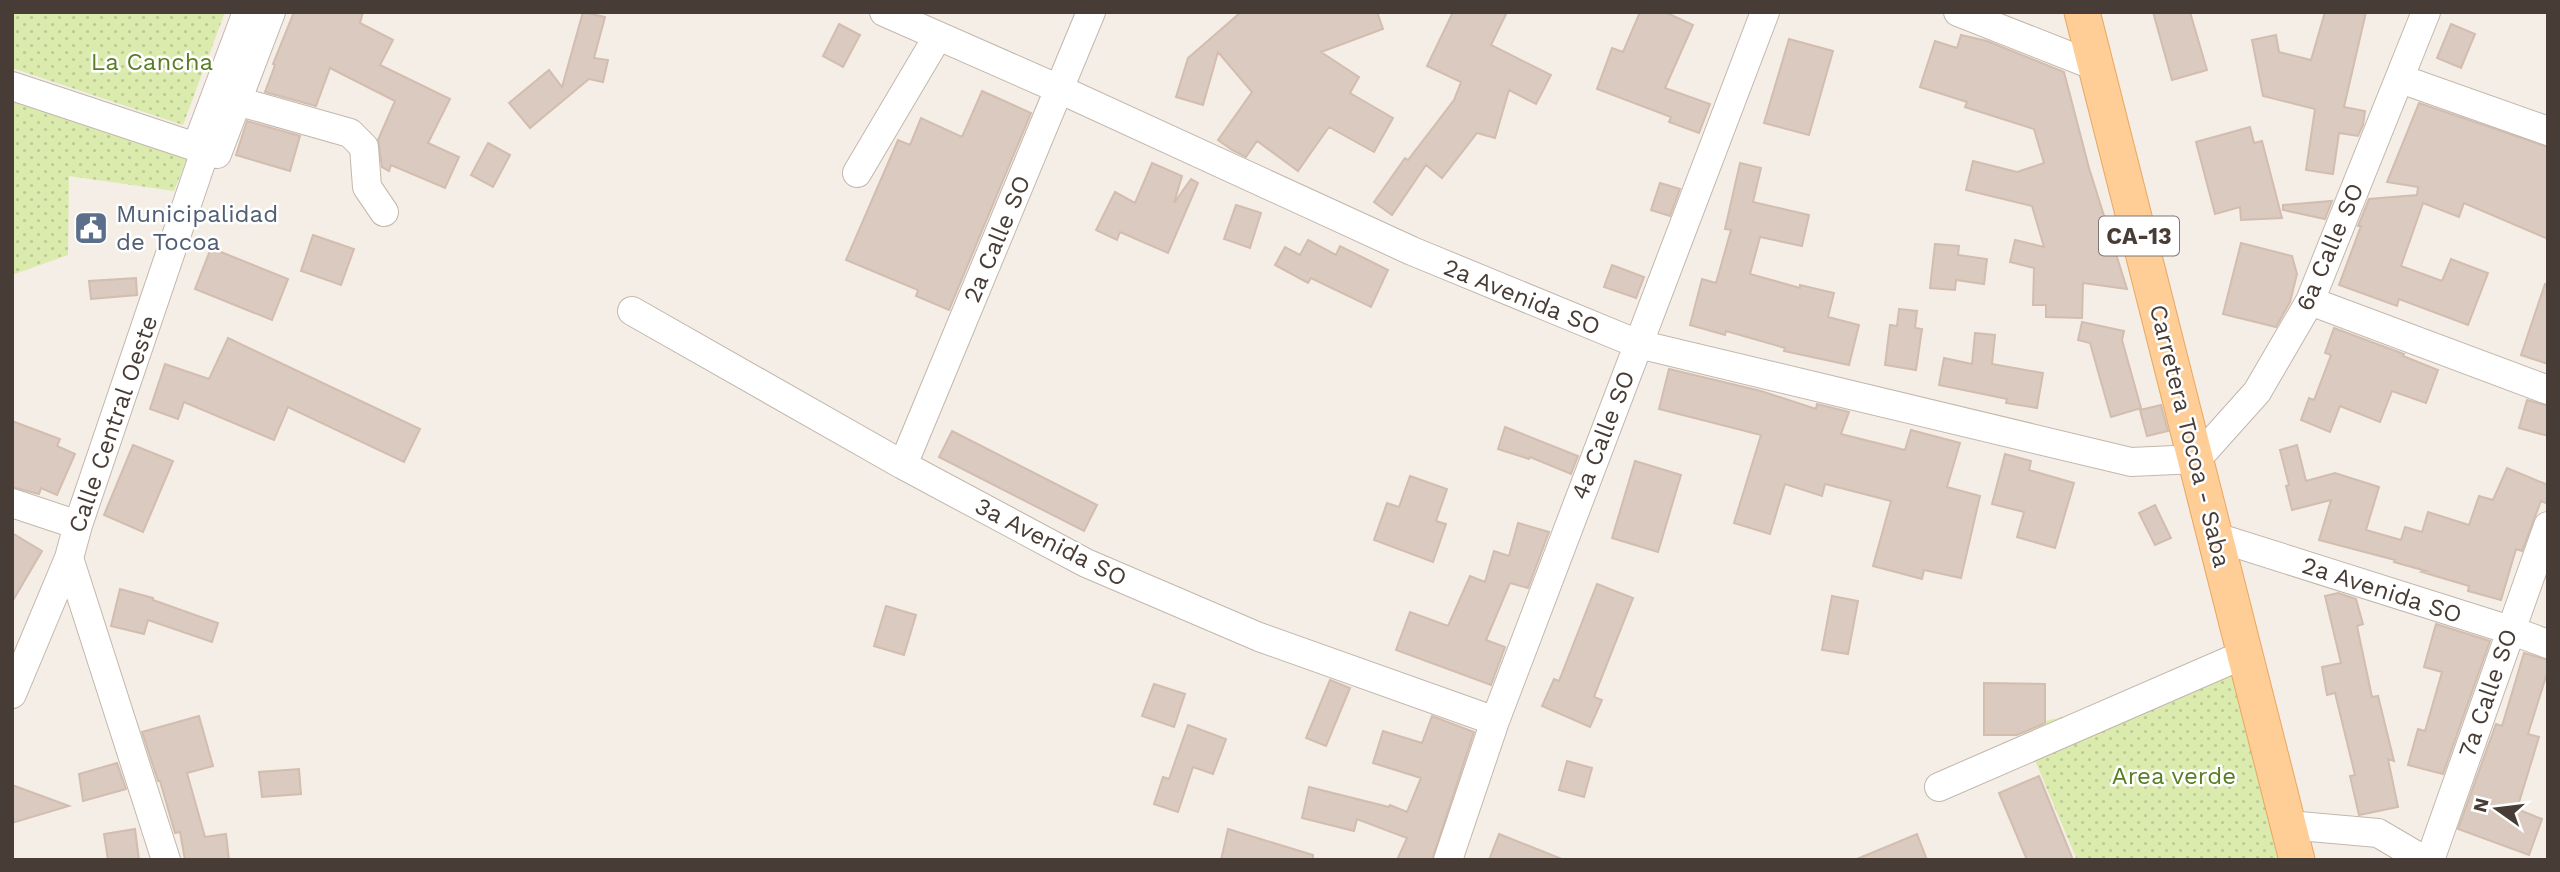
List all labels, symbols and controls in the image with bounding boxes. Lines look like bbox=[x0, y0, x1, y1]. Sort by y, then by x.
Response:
park label: La Cancha bbox=[91, 48, 213, 76]
street label: 2a Calle SO bbox=[958, 171, 1036, 307]
street label: 6a Calle SO bbox=[2291, 179, 2369, 315]
place label: Municipalidad de Tocoa bbox=[116, 200, 278, 256]
public building icon: Municipalidad de Tocoa bbox=[72, 209, 110, 247]
road number: CA-13 bbox=[2099, 216, 2179, 256]
street label: 2a Avenida SO bbox=[1440, 253, 1604, 341]
street label: Carretera Tocoa - Saba bbox=[2144, 302, 2236, 570]
street label: Calle Central Oeste bbox=[63, 312, 163, 536]
street label: 4a Calle SO bbox=[1566, 367, 1640, 503]
street label: 3a Avenida SO bbox=[970, 492, 1132, 592]
street label: 2a Avenida SO bbox=[2299, 551, 2465, 629]
street label: 7a Calle SO bbox=[2453, 625, 2523, 761]
park label: Area verde bbox=[2112, 762, 2236, 790]
north arrow bbox=[2462, 774, 2532, 844]
text: N bbox=[2468, 795, 2494, 815]

